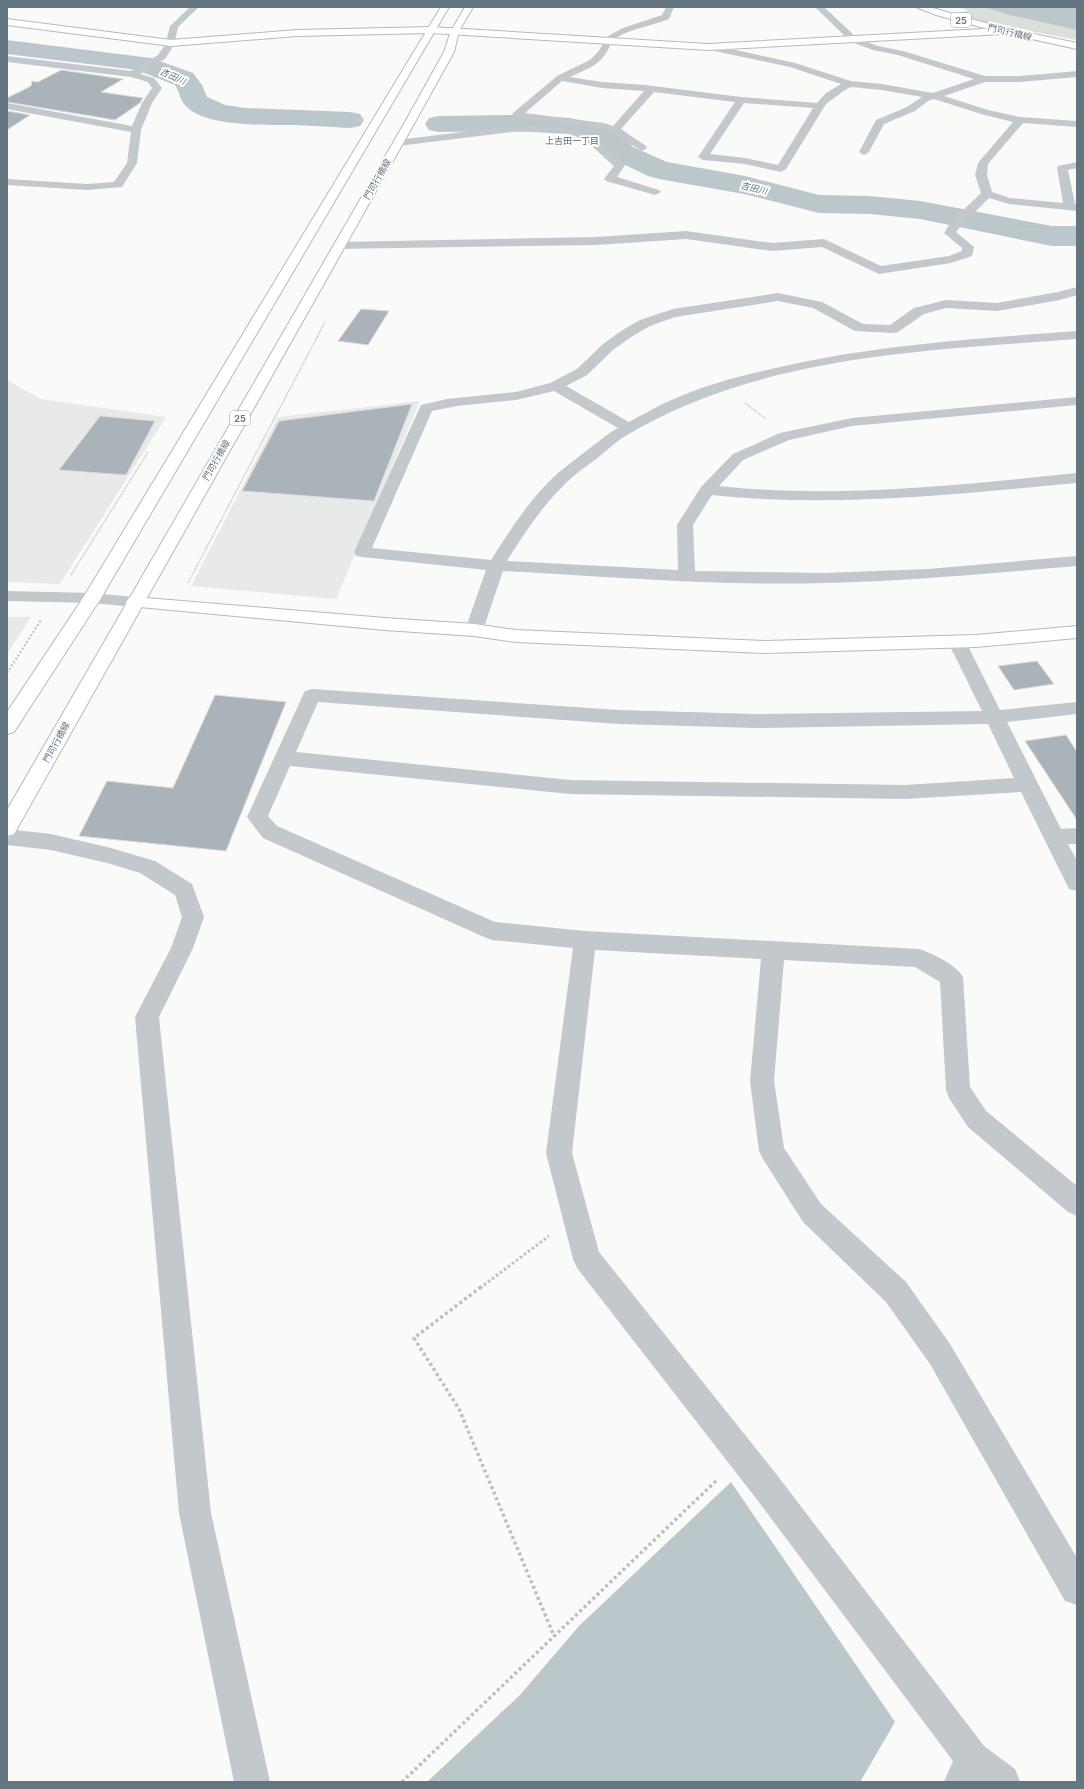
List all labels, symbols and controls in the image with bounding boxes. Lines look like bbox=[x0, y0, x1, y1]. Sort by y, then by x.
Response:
road number: 25 bbox=[951, 13, 971, 27]
street label: 門司行橋線 bbox=[987, 22, 1034, 43]
water label: 吉田川 bbox=[158, 65, 188, 87]
district label: 上吉田一丁目 bbox=[545, 135, 599, 146]
street label: 門司行橋線 bbox=[361, 156, 394, 201]
water label: 吉田川 bbox=[740, 180, 769, 197]
road number: 25 bbox=[230, 411, 250, 425]
street label: 門司行橋線 bbox=[200, 437, 233, 482]
street label: 門司行橋線 bbox=[40, 719, 72, 764]

